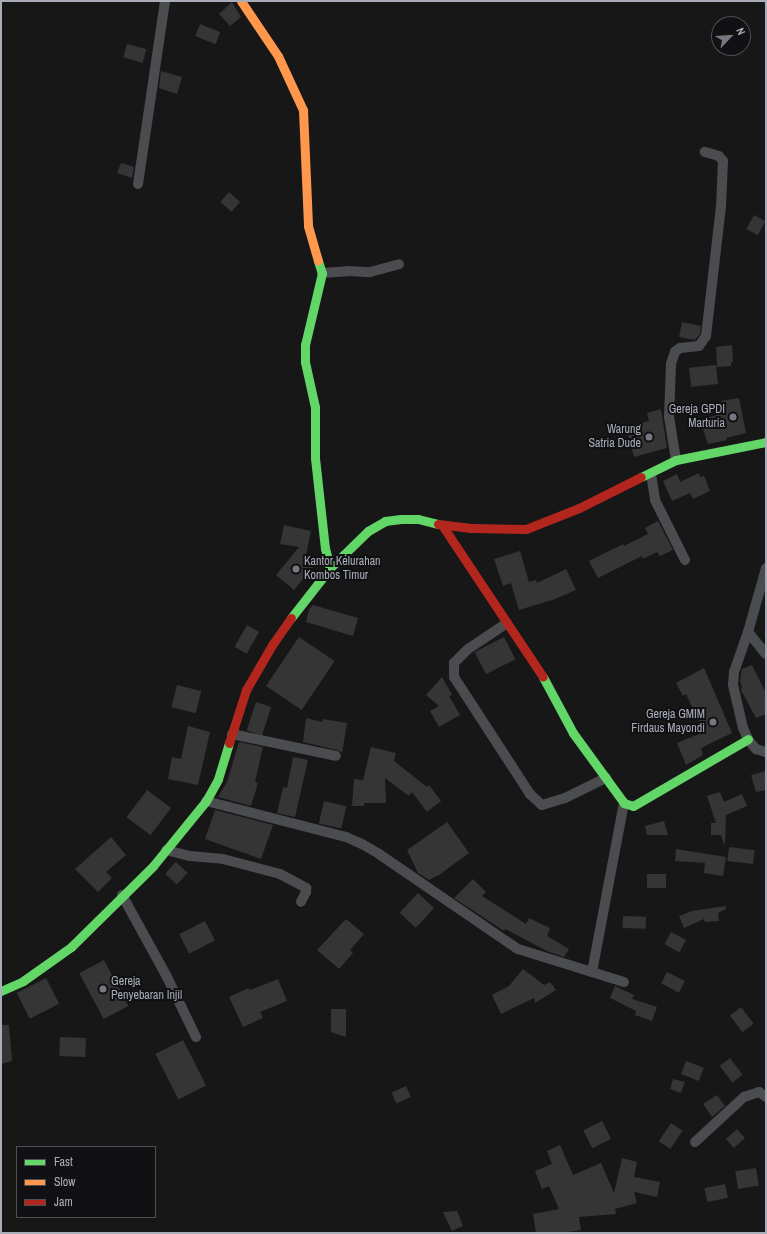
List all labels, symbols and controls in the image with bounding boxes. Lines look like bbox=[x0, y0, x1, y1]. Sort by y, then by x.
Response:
north arrow bbox=[711, 16, 751, 56]
text: N bbox=[733, 25, 749, 37]
place label: Gereja GPDI Marturia bbox=[669, 403, 725, 431]
marker: Gereja GPDI Marturia bbox=[728, 412, 738, 422]
place label: Warung Satria Dude bbox=[588, 423, 641, 451]
marker: Warung Satria Dude bbox=[644, 432, 654, 442]
place label: Kantor Kelurahan Kombos Timur bbox=[304, 555, 381, 583]
marker: Kantor Kelurahan Kombos Timur bbox=[291, 564, 301, 574]
place label: Gereja GMIM Firdaus Mayondi bbox=[631, 708, 705, 736]
marker: Gereja GMIM Firdaus Mayondi bbox=[708, 717, 718, 727]
place label: Gereja Penyebaran Injil bbox=[111, 975, 182, 1003]
marker: Gereja Penyebaran Injil bbox=[98, 984, 108, 994]
legend bbox=[16, 1146, 156, 1218]
text: Fast bbox=[54, 1154, 73, 1170]
text: Slow bbox=[54, 1174, 75, 1190]
text: Jam bbox=[54, 1194, 73, 1210]

